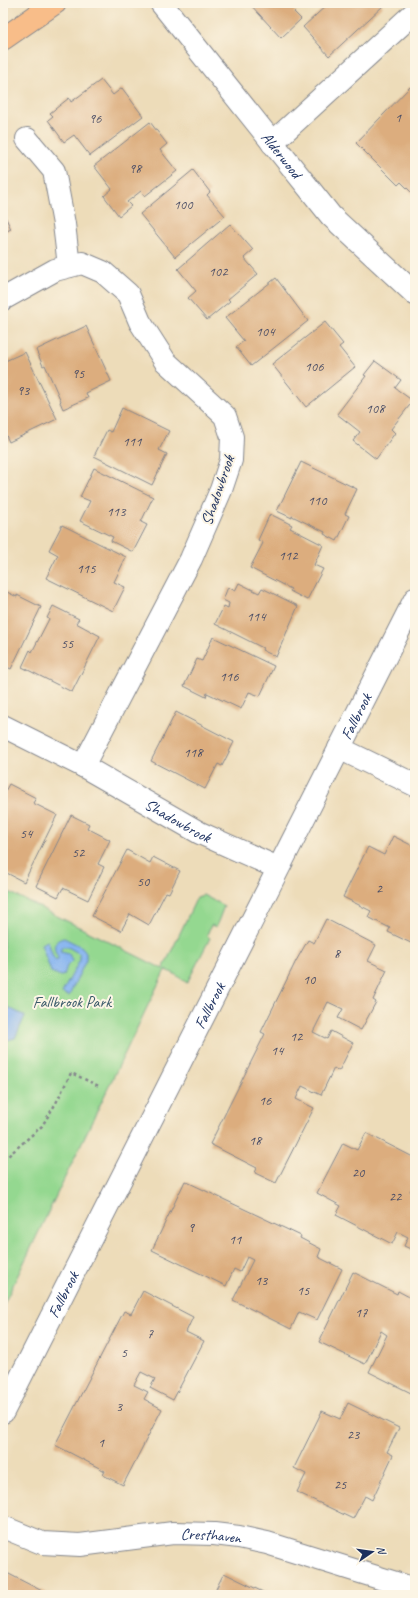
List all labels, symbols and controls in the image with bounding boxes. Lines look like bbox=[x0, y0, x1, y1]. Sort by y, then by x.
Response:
house number: 1 bbox=[395, 109, 402, 126]
house number: 96 bbox=[89, 110, 102, 127]
street label: Alderwood bbox=[257, 128, 308, 185]
house number: 98 bbox=[129, 160, 143, 177]
house number: 100 bbox=[174, 196, 194, 213]
house number: 102 bbox=[209, 263, 229, 280]
house number: 104 bbox=[256, 323, 276, 340]
house number: 106 bbox=[305, 358, 324, 375]
house number: 95 bbox=[72, 365, 85, 382]
house number: 93 bbox=[17, 382, 31, 399]
house number: 108 bbox=[366, 400, 386, 417]
house number: 111 bbox=[123, 433, 142, 450]
street label: Shadowbrook bbox=[197, 452, 240, 528]
house number: 110 bbox=[308, 492, 328, 509]
house number: 113 bbox=[107, 503, 127, 520]
house number: 112 bbox=[279, 547, 299, 564]
house number: 115 bbox=[77, 560, 96, 577]
house number: 114 bbox=[247, 608, 267, 625]
house number: 55 bbox=[61, 635, 74, 652]
house number: 116 bbox=[220, 668, 239, 685]
street label: Fallbrook bbox=[336, 689, 377, 743]
house number: 118 bbox=[184, 744, 204, 761]
street label: Shadowbrook bbox=[141, 795, 215, 848]
house number: 54 bbox=[20, 825, 34, 842]
house number: 52 bbox=[72, 844, 86, 861]
house number: 50 bbox=[137, 873, 151, 890]
house number: 2 bbox=[376, 880, 384, 897]
house number: 8 bbox=[334, 945, 342, 962]
house number: 10 bbox=[303, 971, 317, 988]
street label: Fallbrook bbox=[190, 978, 231, 1032]
park label: Fallbrook Park bbox=[33, 992, 112, 1012]
house number: 12 bbox=[290, 1028, 304, 1045]
house number: 14 bbox=[271, 1042, 285, 1059]
house number: 16 bbox=[259, 1092, 272, 1109]
house number: 18 bbox=[249, 1132, 263, 1149]
house number: 20 bbox=[352, 1164, 366, 1181]
house number: 22 bbox=[389, 1188, 403, 1205]
house number: 9 bbox=[188, 1219, 196, 1236]
house number: 11 bbox=[229, 1231, 242, 1248]
street label: Fallbrook bbox=[44, 1267, 84, 1321]
house number: 13 bbox=[255, 1272, 269, 1289]
house number: 15 bbox=[297, 1282, 310, 1299]
house number: 17 bbox=[355, 1304, 368, 1321]
house number: 7 bbox=[147, 1325, 154, 1342]
house number: 5 bbox=[121, 1344, 128, 1361]
house number: 3 bbox=[116, 1398, 124, 1415]
house number: 23 bbox=[347, 1426, 361, 1443]
house number: 1 bbox=[98, 1434, 105, 1451]
house number: 25 bbox=[334, 1476, 347, 1493]
street label: Cresthaven bbox=[180, 1524, 243, 1548]
north arrow bbox=[352, 1532, 392, 1572]
text: N bbox=[374, 1545, 390, 1557]

